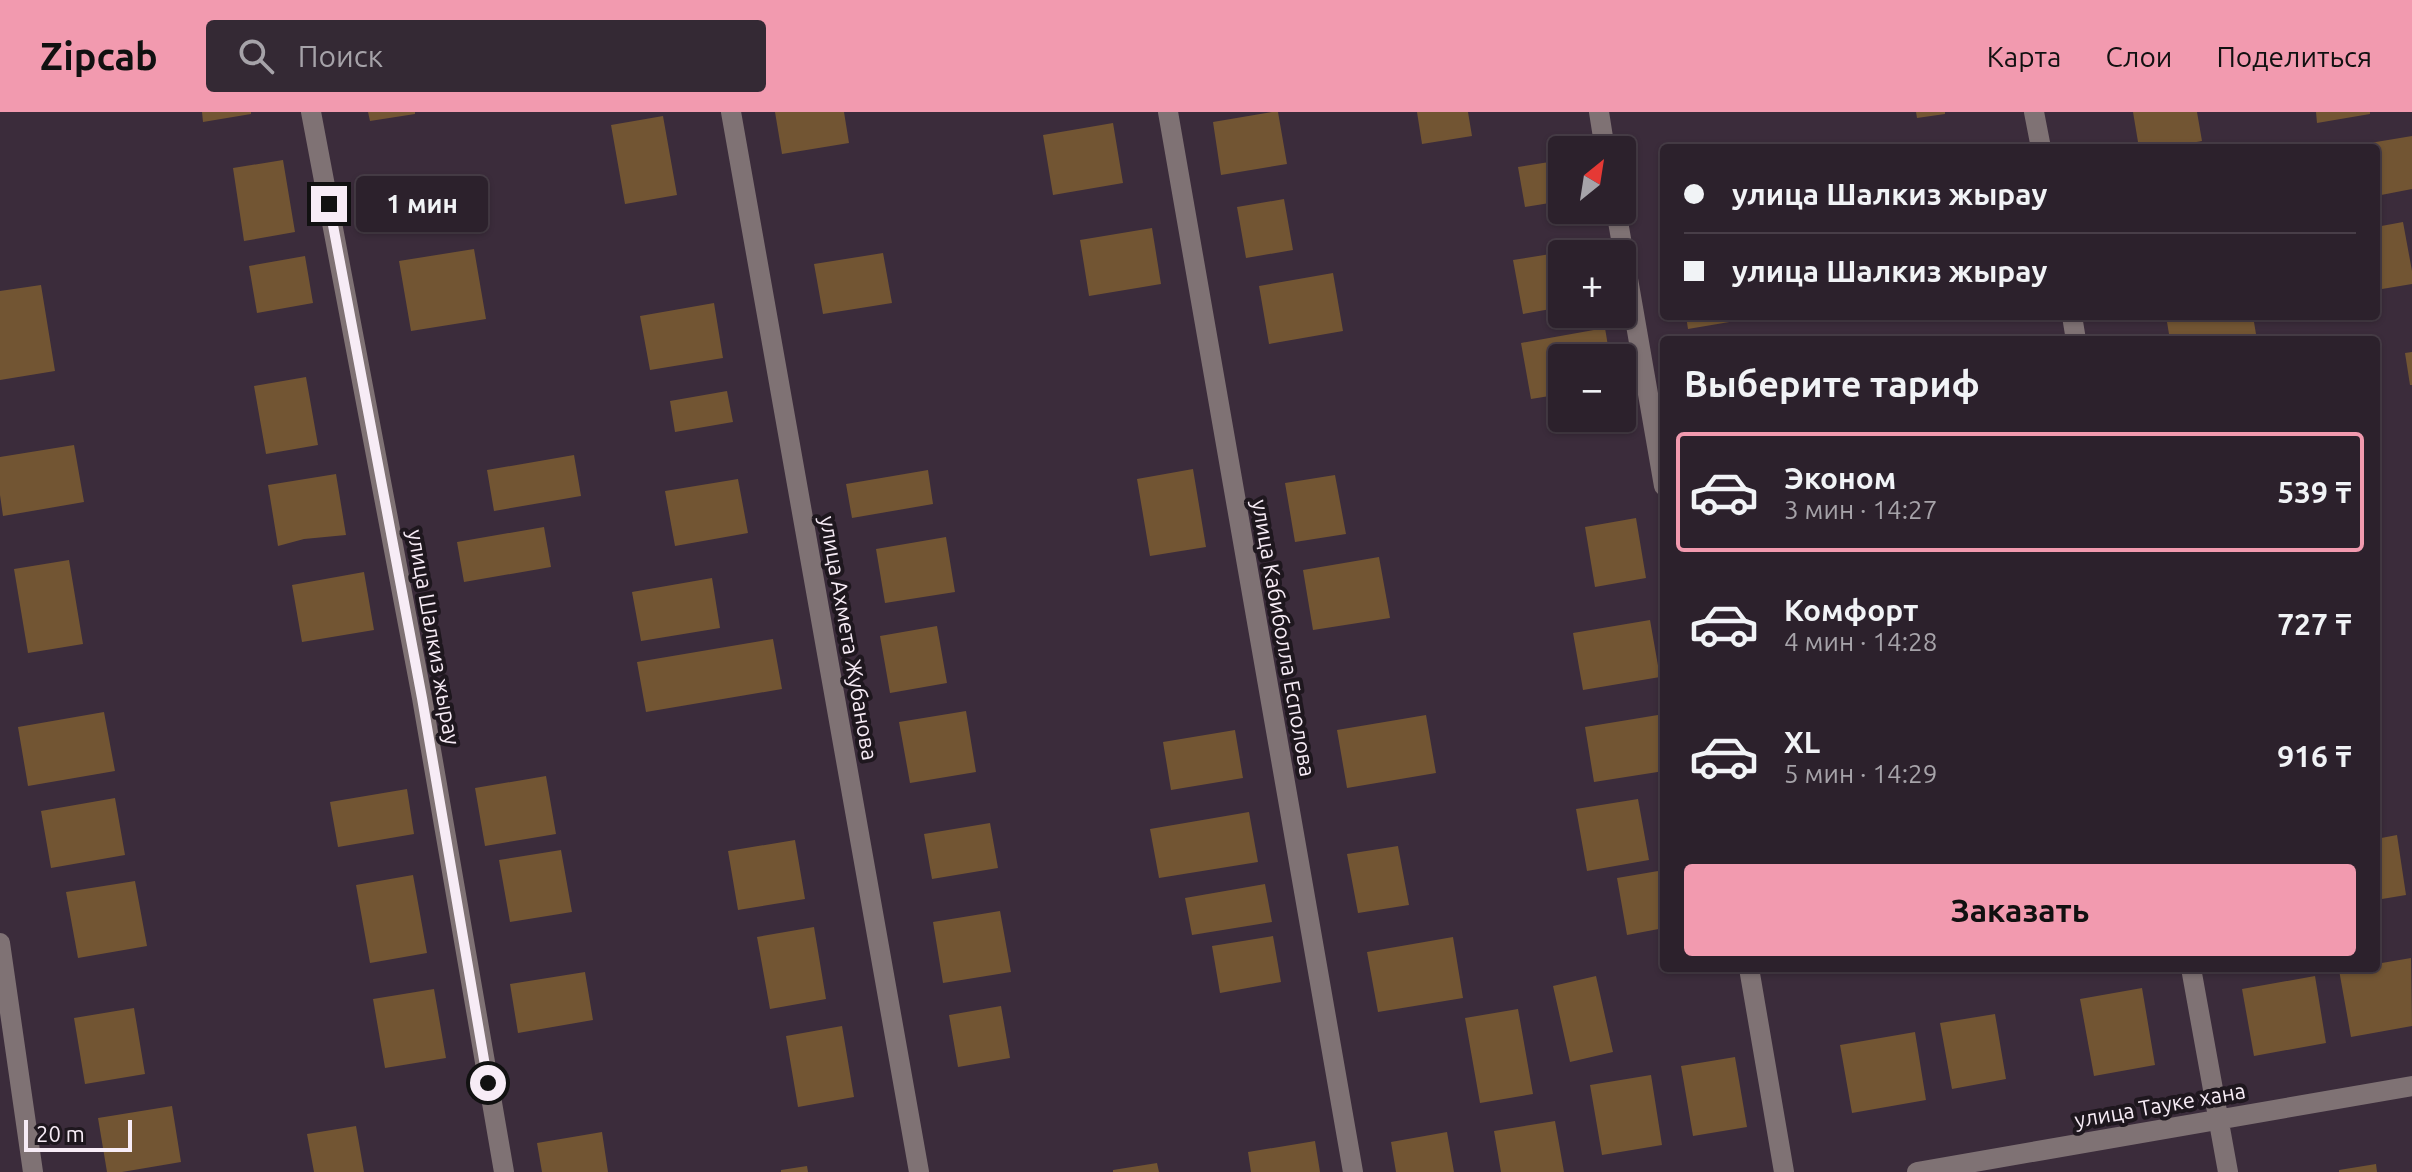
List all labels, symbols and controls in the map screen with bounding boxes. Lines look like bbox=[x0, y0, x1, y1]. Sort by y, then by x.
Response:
search box bbox=[206, 20, 766, 92]
icon: search bbox=[234, 34, 278, 78]
text: Zipcab bbox=[40, 35, 158, 77]
text: Поиск bbox=[298, 39, 383, 73]
text: Карта bbox=[1987, 41, 2061, 72]
text: Слои bbox=[2105, 41, 2172, 72]
text: Поделиться bbox=[2216, 41, 2372, 72]
north arrow bbox=[1548, 136, 1636, 224]
map controls bbox=[1548, 136, 1636, 432]
callout: 1 мин bbox=[357, 176, 489, 232]
text: улица Шалкиз жырау bbox=[1732, 177, 2047, 211]
route end bbox=[311, 186, 347, 222]
text: 1 мин bbox=[386, 189, 458, 218]
button: + bbox=[1548, 240, 1636, 328]
text: улица Шалкиз жырау bbox=[1732, 254, 2047, 288]
button: − bbox=[1548, 344, 1636, 432]
text: Выберите тариф bbox=[1684, 363, 1980, 404]
icon: car bbox=[1688, 456, 1760, 528]
text: Эконом bbox=[1784, 461, 1896, 495]
text: 539 ₸ bbox=[2277, 475, 2352, 509]
text: 3 мин · 14:27 bbox=[1784, 495, 1937, 524]
street label: улица Кабиболла Есполова bbox=[1248, 497, 1321, 778]
street label: улица Ахмета Жубанова bbox=[816, 514, 883, 762]
street label: улица Шалкиз жырау bbox=[403, 527, 466, 747]
icon: car bbox=[1688, 588, 1760, 660]
text: Комфорт bbox=[1784, 593, 1918, 627]
text: 727 ₸ bbox=[2277, 607, 2352, 641]
text: 4 мин · 14:28 bbox=[1784, 627, 1937, 656]
icon: car bbox=[1688, 720, 1760, 792]
text: XL bbox=[1784, 725, 1820, 759]
text: 916 ₸ bbox=[2277, 739, 2352, 773]
text: 5 мин · 14:29 bbox=[1784, 759, 1937, 788]
button: Заказать bbox=[1684, 864, 2356, 956]
route start bbox=[470, 1065, 506, 1101]
street label: улица Тауке хана bbox=[2072, 1077, 2247, 1132]
scale bar bbox=[24, 1116, 132, 1152]
text: 20 m bbox=[36, 1121, 85, 1146]

